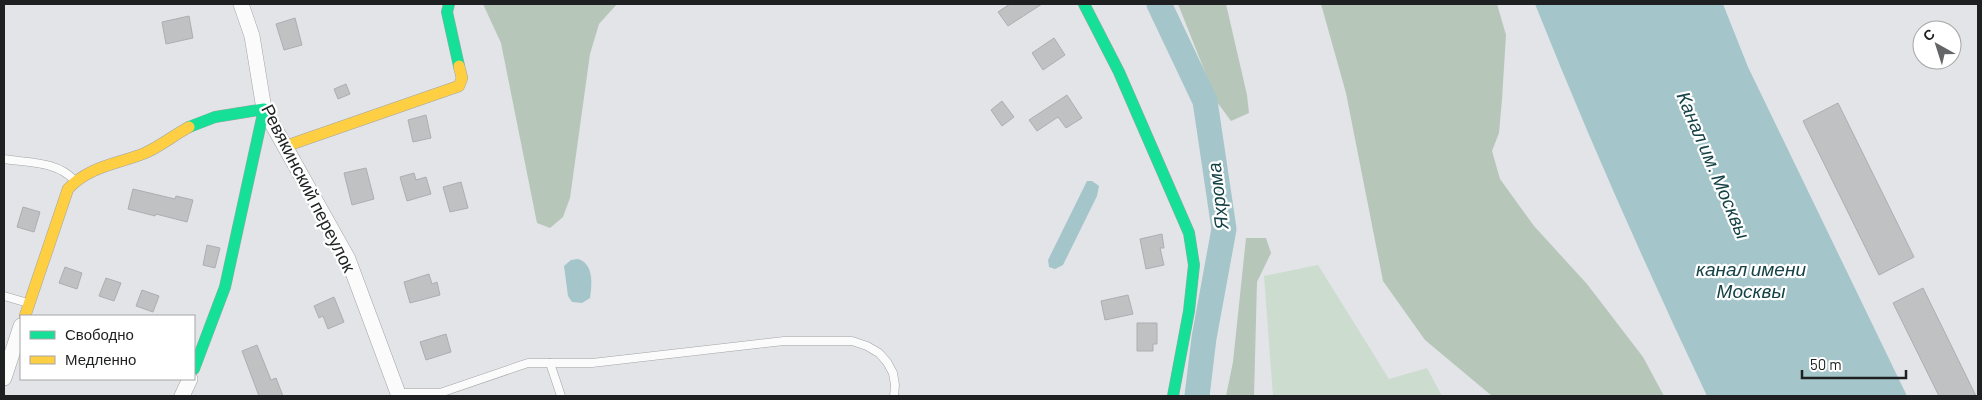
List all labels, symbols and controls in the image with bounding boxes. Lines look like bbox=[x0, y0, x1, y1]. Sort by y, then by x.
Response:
north arrow bbox=[1912, 20, 1962, 70]
text: С bbox=[1919, 25, 1938, 44]
water label: Канал им. Москвы bbox=[1673, 88, 1755, 242]
street label: Ревякинский переулок bbox=[257, 100, 361, 276]
water label: Яхрома bbox=[1201, 161, 1233, 232]
water label: канал имени Москвы bbox=[1696, 257, 1806, 302]
legend bbox=[20, 315, 195, 380]
text: Свободно bbox=[65, 325, 134, 343]
scale bar bbox=[1802, 348, 1906, 380]
text: Медленно bbox=[65, 350, 136, 368]
text: 50 m bbox=[1810, 355, 1842, 373]

